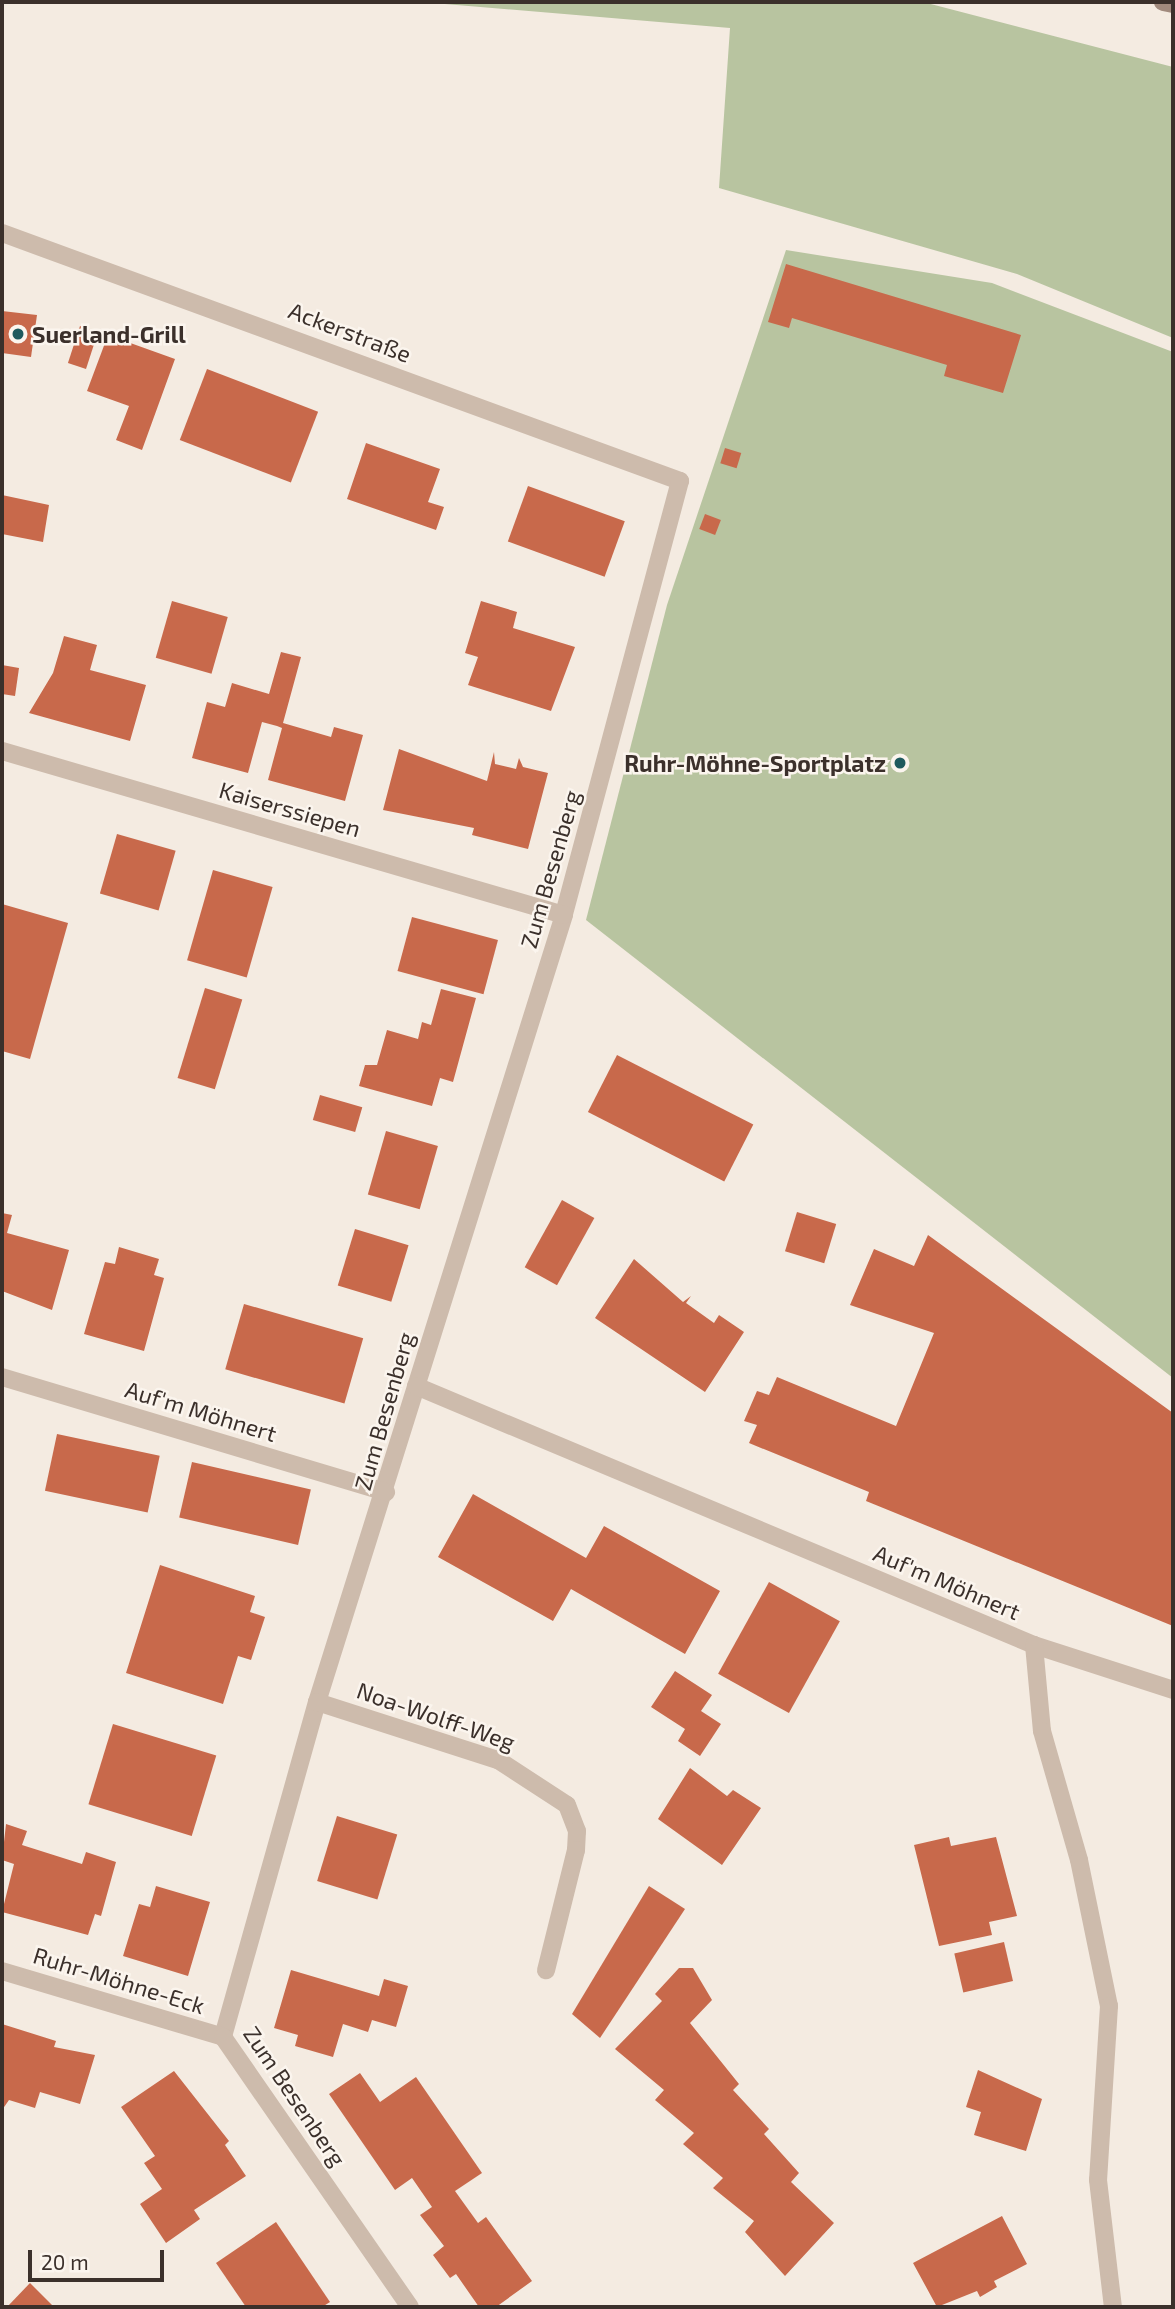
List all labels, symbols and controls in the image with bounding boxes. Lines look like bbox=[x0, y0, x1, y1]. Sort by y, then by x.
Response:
street label: Ackerstraße bbox=[285, 296, 415, 368]
place label: Suerland-Grill bbox=[32, 320, 186, 348]
marker: Suerland-Grill bbox=[10, 326, 26, 342]
place label: Ruhr-Möhne-Sportplatz bbox=[624, 749, 886, 777]
marker: Ruhr-Möhne-Sportplatz bbox=[892, 755, 908, 771]
street label: Kaiserssiepen bbox=[216, 776, 364, 842]
street label: Zum Besenberg bbox=[514, 787, 586, 951]
street label: Zum Besenberg bbox=[348, 1329, 420, 1493]
street label: Auf'm Möhnert bbox=[122, 1375, 280, 1447]
street label: Auf'm Möhnert bbox=[870, 1539, 1024, 1625]
street label: Noa-Wolff-Weg bbox=[353, 1676, 519, 1756]
street label: Ruhr-Möhne-Eck bbox=[30, 1941, 208, 2019]
street label: Zum Besenberg bbox=[238, 2021, 352, 2171]
scale bar bbox=[32, 2236, 168, 2280]
text: 20 m bbox=[41, 2249, 89, 2274]

